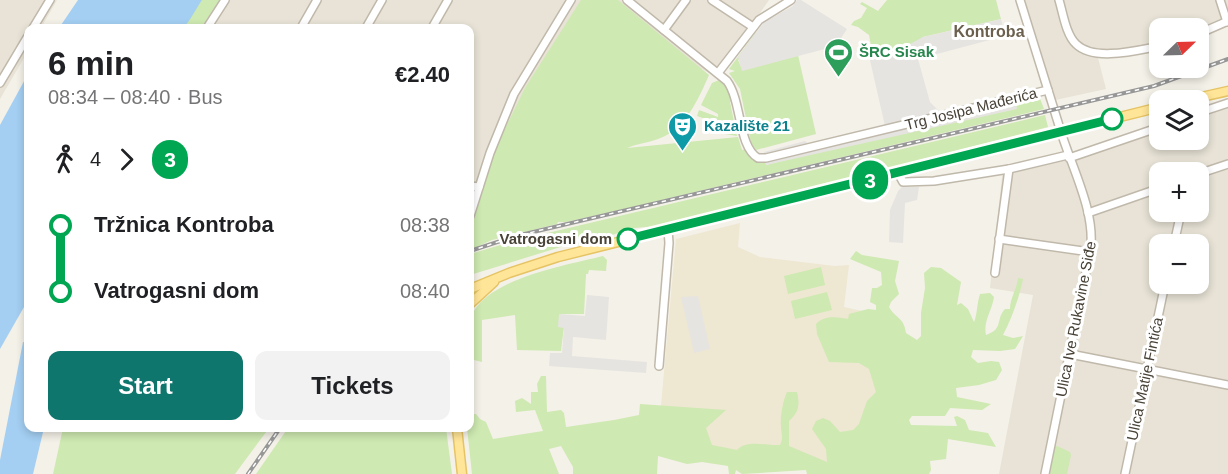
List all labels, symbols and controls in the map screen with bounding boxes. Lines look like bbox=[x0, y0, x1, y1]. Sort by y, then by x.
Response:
north arrow bbox=[1149, 18, 1209, 78]
map controls bbox=[1149, 18, 1209, 294]
district label: Kontroba bbox=[953, 23, 1025, 40]
sports icon: ŠRC Sisak bbox=[822, 36, 854, 78]
place label: ŠRC Sisak bbox=[859, 43, 935, 60]
text: 6 min bbox=[48, 45, 134, 82]
text: €2.40 bbox=[395, 62, 450, 87]
street label: Trg Josipa Mađerića bbox=[903, 84, 1039, 133]
text: 08:34 – 08:40 · Bus bbox=[48, 86, 223, 108]
button: layers bbox=[1149, 90, 1209, 150]
unlabelled marker bbox=[1101, 108, 1123, 130]
theatre icon: Kazalište 21 bbox=[667, 110, 699, 152]
place label: Kazalište 21 bbox=[704, 117, 790, 134]
icon: walk bbox=[48, 143, 81, 176]
icon: forward bbox=[110, 143, 143, 176]
text: 4 bbox=[90, 148, 101, 170]
text: 3 bbox=[164, 148, 176, 171]
line badge: 3 bbox=[850, 160, 890, 200]
button: + bbox=[1149, 162, 1209, 222]
text: 3 bbox=[864, 169, 876, 192]
text: Tržnica Kontroba bbox=[94, 212, 274, 237]
text: 08:38 bbox=[400, 214, 450, 236]
marker: Vatrogasni dom bbox=[617, 228, 639, 250]
place label: Vatrogasni dom bbox=[499, 230, 612, 247]
button: − bbox=[1149, 234, 1209, 294]
street label: Ulica Ive Rukavine Siđe bbox=[1052, 240, 1099, 398]
text: Vatrogasni dom bbox=[94, 278, 259, 303]
text: 08:40 bbox=[400, 280, 450, 302]
street label: Ulica Matije Fintića bbox=[1123, 315, 1166, 442]
button: Start bbox=[48, 351, 243, 420]
button: Tickets bbox=[255, 351, 450, 420]

